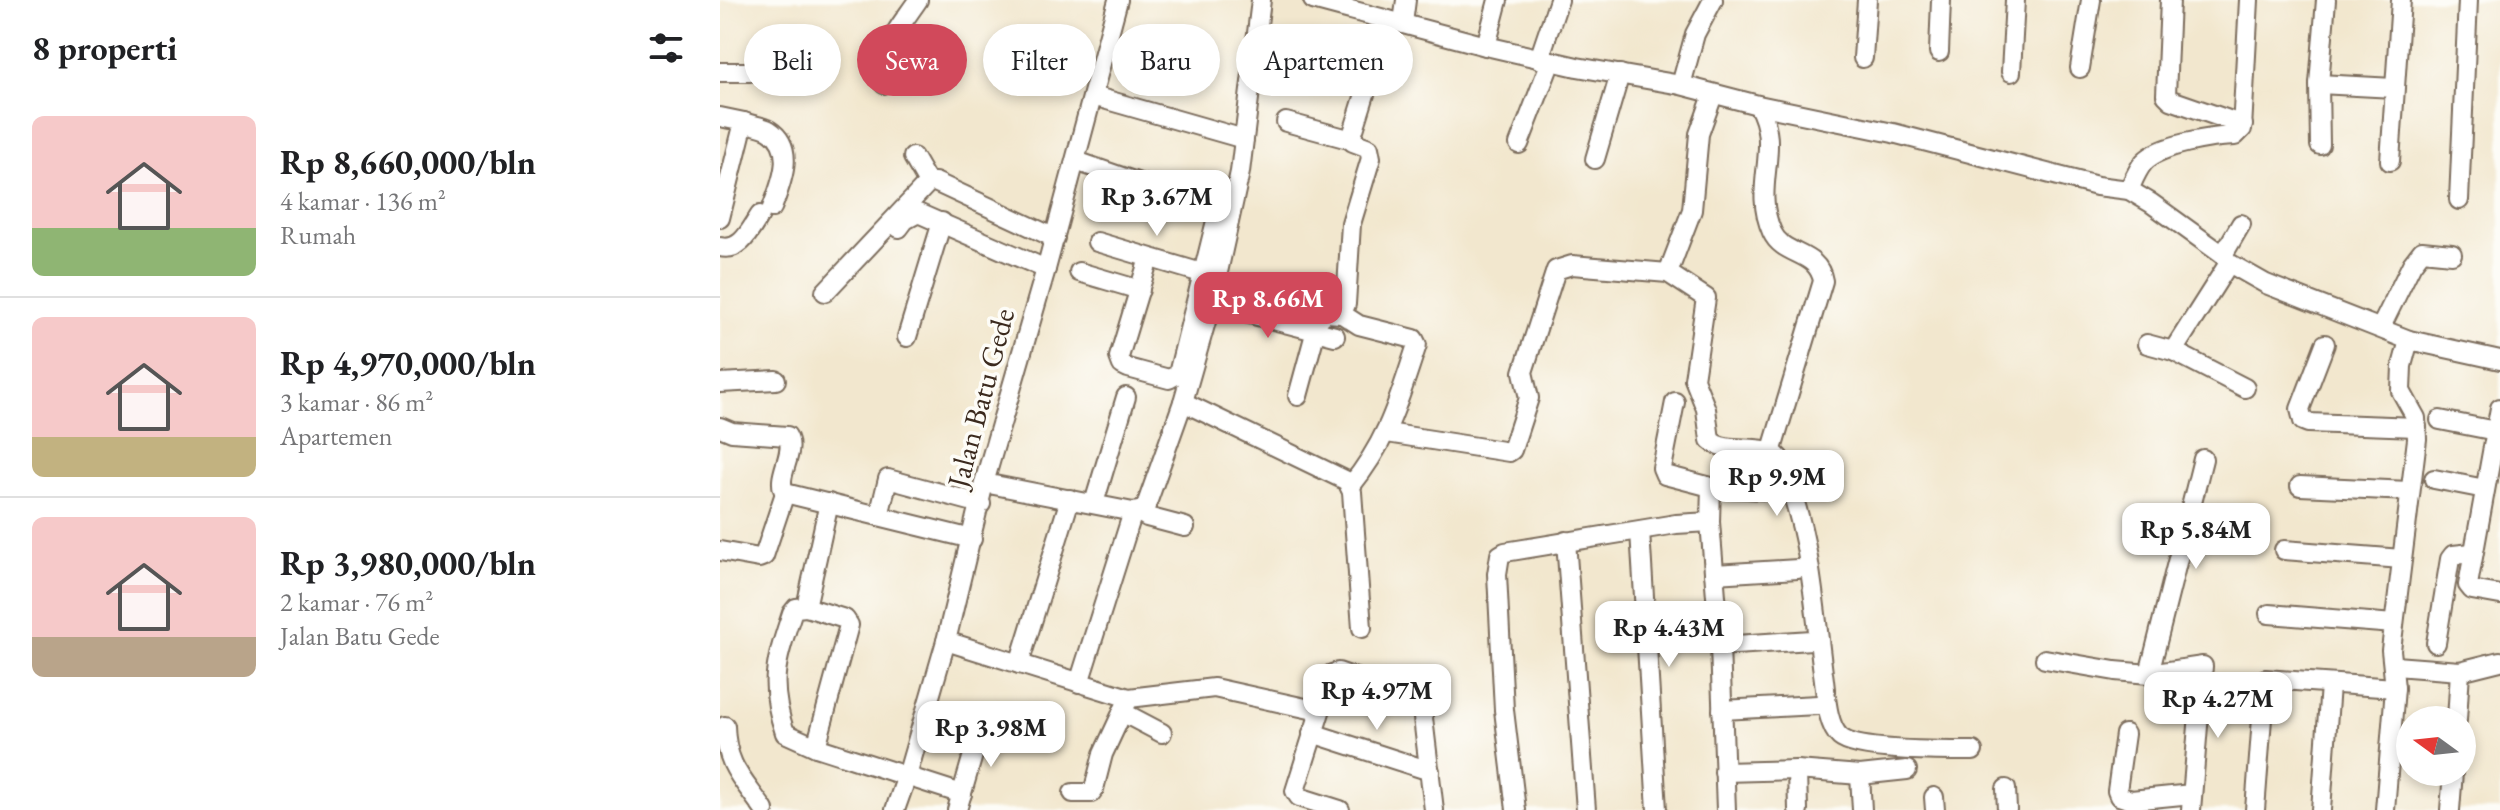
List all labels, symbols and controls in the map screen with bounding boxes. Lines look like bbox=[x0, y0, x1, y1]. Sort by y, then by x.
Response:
chip: Beli bbox=[744, 24, 841, 96]
chip: Sewa bbox=[857, 24, 967, 96]
chip: Filter bbox=[983, 24, 1096, 96]
chip: Baru bbox=[1112, 24, 1220, 96]
chip: Apartemen bbox=[1236, 24, 1413, 96]
text: 8 properti bbox=[32, 26, 177, 70]
icon: filters bbox=[644, 26, 688, 70]
text: Rp 8,660,000/bln bbox=[280, 140, 536, 184]
icon: home bbox=[96, 148, 192, 244]
pin: Rp 3.67M bbox=[1074, 170, 1240, 238]
text: Rp 3.67M bbox=[1101, 179, 1213, 213]
text: 4 kamar · 136 m² bbox=[280, 184, 446, 218]
text: Rumah bbox=[280, 218, 356, 252]
pin: Rp 8.66M bbox=[1185, 272, 1351, 340]
text: Rp 8.66M bbox=[1212, 281, 1324, 315]
street label: Jalan Batu Gede bbox=[937, 304, 1023, 495]
text: Rp 4,970,000/bln bbox=[280, 341, 536, 385]
icon: home bbox=[96, 349, 192, 445]
text: 3 kamar · 86 m² bbox=[280, 385, 433, 419]
text: Apartemen bbox=[280, 419, 392, 453]
pin: Rp 9.9M bbox=[1703, 450, 1851, 518]
text: Rp 9.9M bbox=[1728, 459, 1826, 493]
pin: Rp 5.84M bbox=[2113, 503, 2279, 571]
text: Rp 5.84M bbox=[2140, 512, 2252, 546]
text: Rp 3,980,000/bln bbox=[280, 541, 536, 585]
icon: home bbox=[96, 549, 192, 645]
text: 2 kamar · 76 m² bbox=[280, 585, 433, 619]
pin: Rp 4.43M bbox=[1586, 601, 1752, 669]
text: Rp 4.43M bbox=[1613, 610, 1725, 644]
text: Jalan Batu Gede bbox=[280, 619, 440, 653]
pin: Rp 4.97M bbox=[1294, 664, 1460, 732]
pin: Rp 4.27M bbox=[2135, 672, 2301, 740]
text: Rp 4.97M bbox=[1321, 673, 1433, 707]
text: Rp 4.27M bbox=[2162, 681, 2274, 715]
pin: Rp 3.98M bbox=[908, 701, 1074, 769]
north arrow bbox=[2396, 706, 2476, 786]
map controls bbox=[2396, 706, 2476, 786]
text: Rp 3.98M bbox=[935, 710, 1047, 744]

